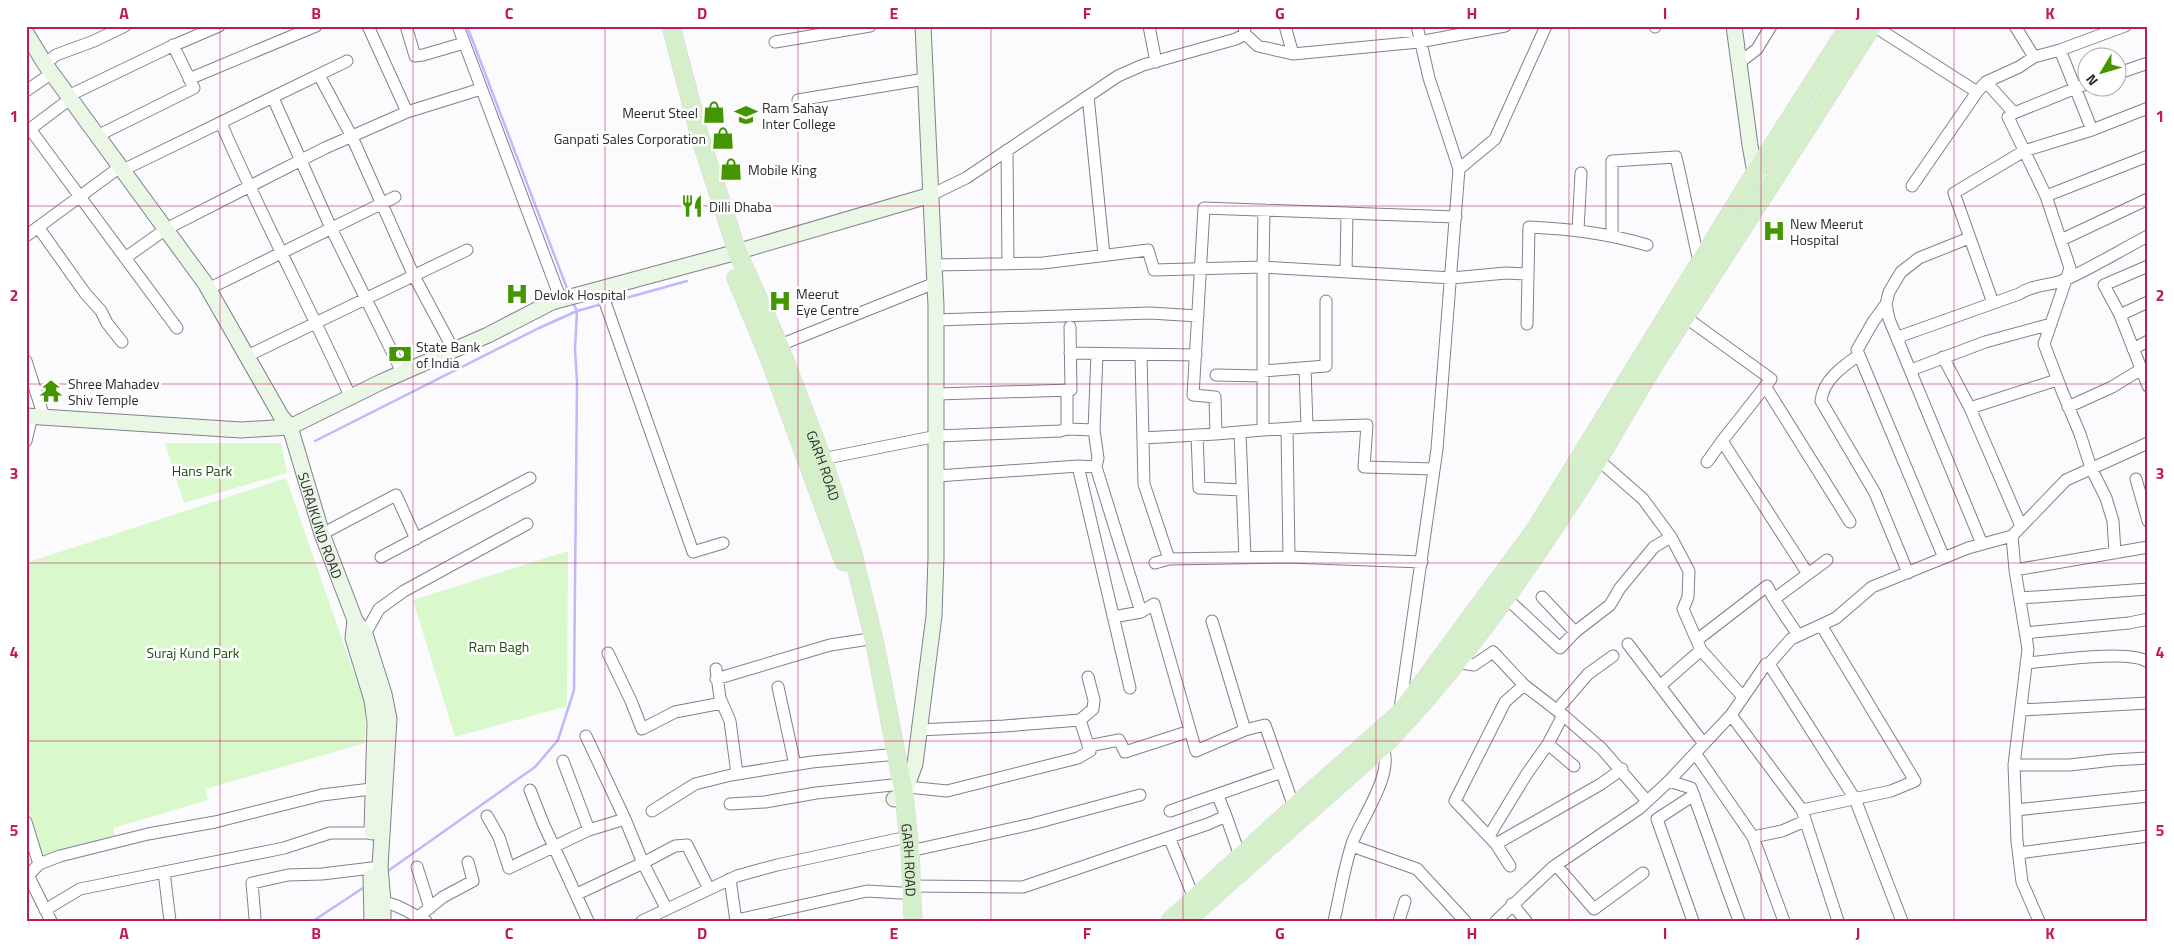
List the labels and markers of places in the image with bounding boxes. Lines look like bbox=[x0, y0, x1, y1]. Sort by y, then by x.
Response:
place label: Ram Sahay Inter College bbox=[762, 97, 836, 134]
shop icon: Meerut Steel bbox=[701, 99, 727, 125]
place label: Meerut Steel bbox=[622, 102, 698, 123]
school or university icon: Ram Sahay Inter College bbox=[733, 102, 759, 128]
shop icon: Ganpati Sales Corporation bbox=[710, 125, 736, 151]
place label: Ganpati Sales Corporation bbox=[554, 128, 706, 149]
shop icon: Mobile King bbox=[718, 156, 744, 182]
place label: Mobile King bbox=[748, 159, 817, 180]
restaurant icon: Dilli Dhaba bbox=[679, 193, 705, 219]
place label: Dilli Dhaba bbox=[709, 196, 772, 217]
place label: New Meerut Hospital bbox=[1790, 213, 1863, 250]
hospital icon: New Meerut Hospital bbox=[1761, 218, 1787, 244]
hospital icon: Devlok Hospital bbox=[504, 281, 530, 307]
place label: Meerut Eye Centre bbox=[796, 283, 859, 320]
place label: Devlok Hospital bbox=[534, 284, 626, 305]
hospital icon: Meerut Eye Centre bbox=[767, 288, 793, 314]
place label: State Bank of India bbox=[416, 336, 481, 373]
bank icon: State Bank of India bbox=[387, 341, 413, 367]
place label: Shree Mahadev Shiv Temple bbox=[68, 373, 160, 410]
temple icon: Shree Mahadev Shiv Temple bbox=[38, 378, 64, 404]

